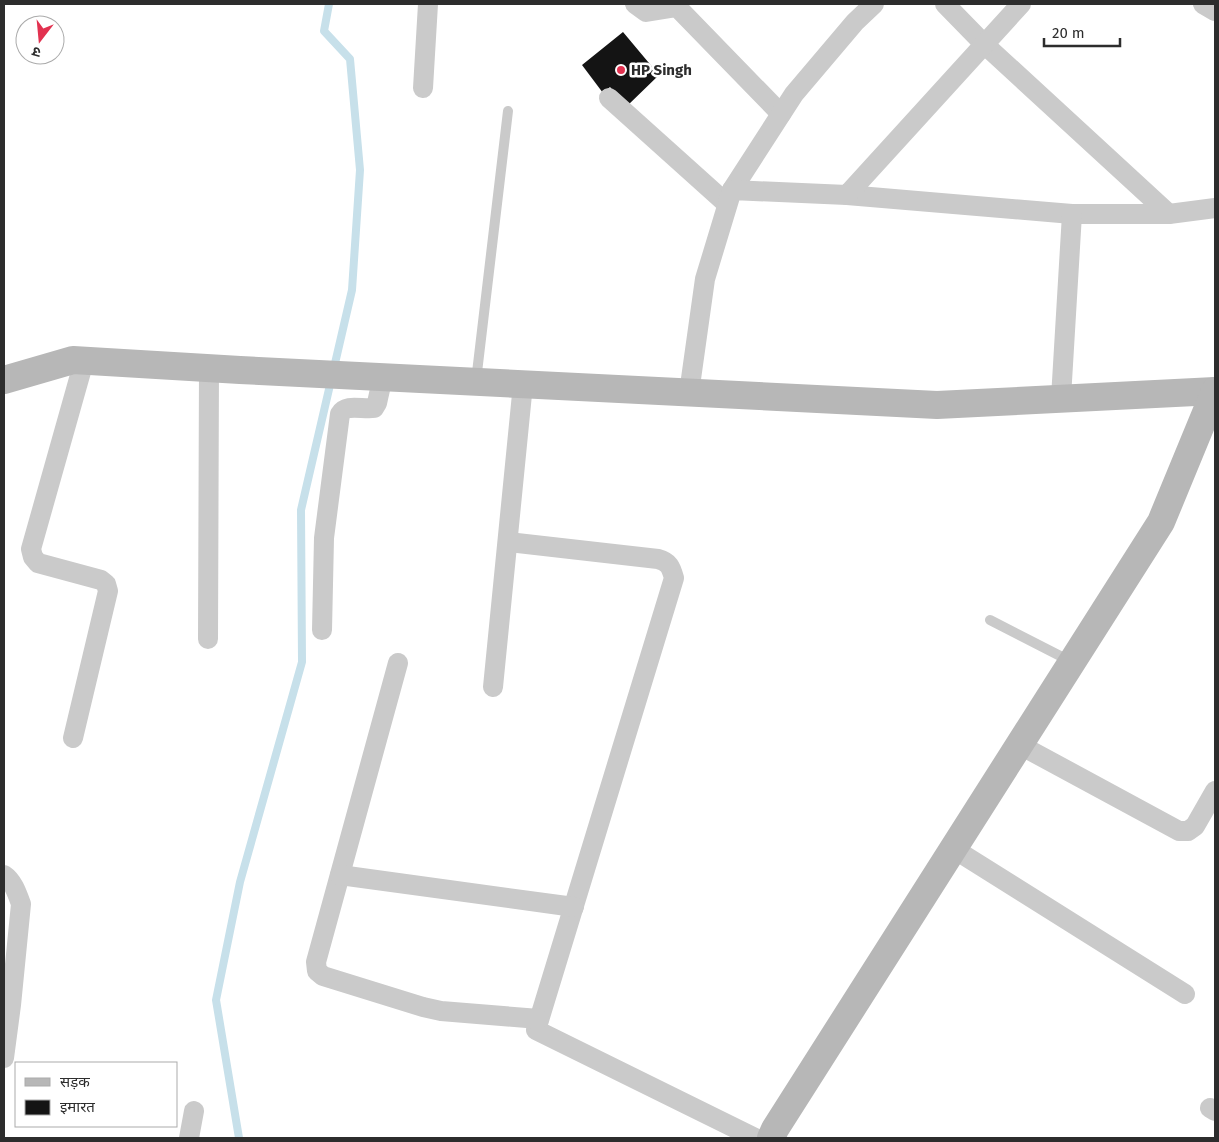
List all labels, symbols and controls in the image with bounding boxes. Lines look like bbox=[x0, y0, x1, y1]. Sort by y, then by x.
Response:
north arrow bbox=[15, 15, 65, 65]
scale bar bbox=[1044, 15, 1120, 47]
text: 20 m bbox=[1052, 24, 1085, 42]
text: उ bbox=[30, 42, 43, 61]
place label: HP Singh bbox=[631, 61, 692, 79]
marker: HP Singh bbox=[615, 64, 627, 76]
legend bbox=[15, 1062, 178, 1127]
text: सड़क bbox=[60, 1073, 90, 1091]
text: इमारत bbox=[60, 1098, 95, 1116]

